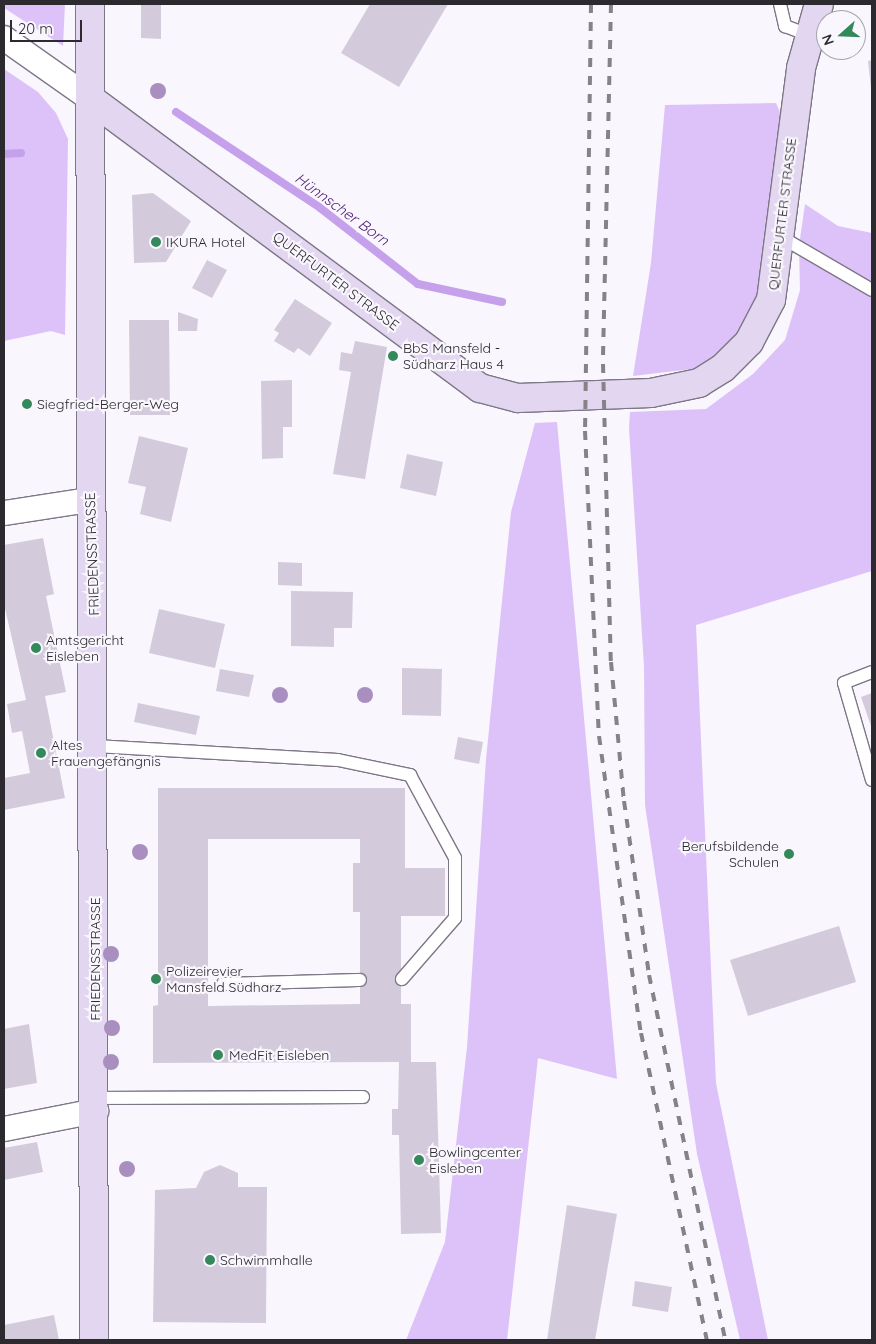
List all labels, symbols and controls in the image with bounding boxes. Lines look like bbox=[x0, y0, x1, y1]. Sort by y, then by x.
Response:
scale bar bbox=[12, 10, 85, 42]
north arrow bbox=[816, 10, 866, 60]
text: 20 m bbox=[18, 19, 53, 38]
text: N bbox=[818, 32, 838, 48]
street label: QUERFURTER STRASSE bbox=[764, 137, 800, 291]
water label: Hünnscher Born bbox=[292, 169, 392, 249]
street label: QUERFURTER STRASSE bbox=[270, 228, 402, 334]
place label: IKURA Hotel bbox=[166, 234, 245, 250]
marker: IKURA Hotel bbox=[150, 236, 162, 248]
place label: BbS Mansfeld - Südharz Haus 4 bbox=[403, 340, 504, 372]
marker: BbS Mansfeld - Südharz Haus 4 bbox=[387, 350, 399, 362]
place label: Siegfried-Berger-Weg bbox=[37, 396, 179, 412]
marker: Siegfried-Berger-Weg bbox=[21, 398, 33, 410]
street label: FRIEDENSSTRASSE bbox=[81, 492, 103, 616]
place label: Amtsgericht Eisleben bbox=[46, 632, 124, 664]
marker: Amtsgericht Eisleben bbox=[30, 642, 42, 654]
place label: Altes Frauengefängnis bbox=[51, 737, 161, 770]
marker: Altes Frauengefängnis bbox=[35, 747, 47, 759]
place label: Berufsbildende Schulen bbox=[682, 838, 779, 870]
marker: Berufsbildende Schulen bbox=[783, 848, 795, 860]
street label: FRIEDENSSTRASSE bbox=[87, 897, 103, 1021]
place label: Polizeirevier Mansfeld Südharz bbox=[166, 963, 281, 996]
marker: Polizeirevier Mansfeld Südharz bbox=[150, 973, 162, 985]
place label: MedFit Eisleben bbox=[229, 1047, 329, 1063]
marker: MedFit Eisleben bbox=[211, 1048, 225, 1062]
place label: Bowlingcenter Eisleben bbox=[429, 1144, 521, 1176]
marker: Bowlingcenter Eisleben bbox=[413, 1154, 425, 1166]
place label: Schwimmhalle bbox=[220, 1252, 313, 1268]
marker: Schwimmhalle bbox=[204, 1254, 216, 1266]

